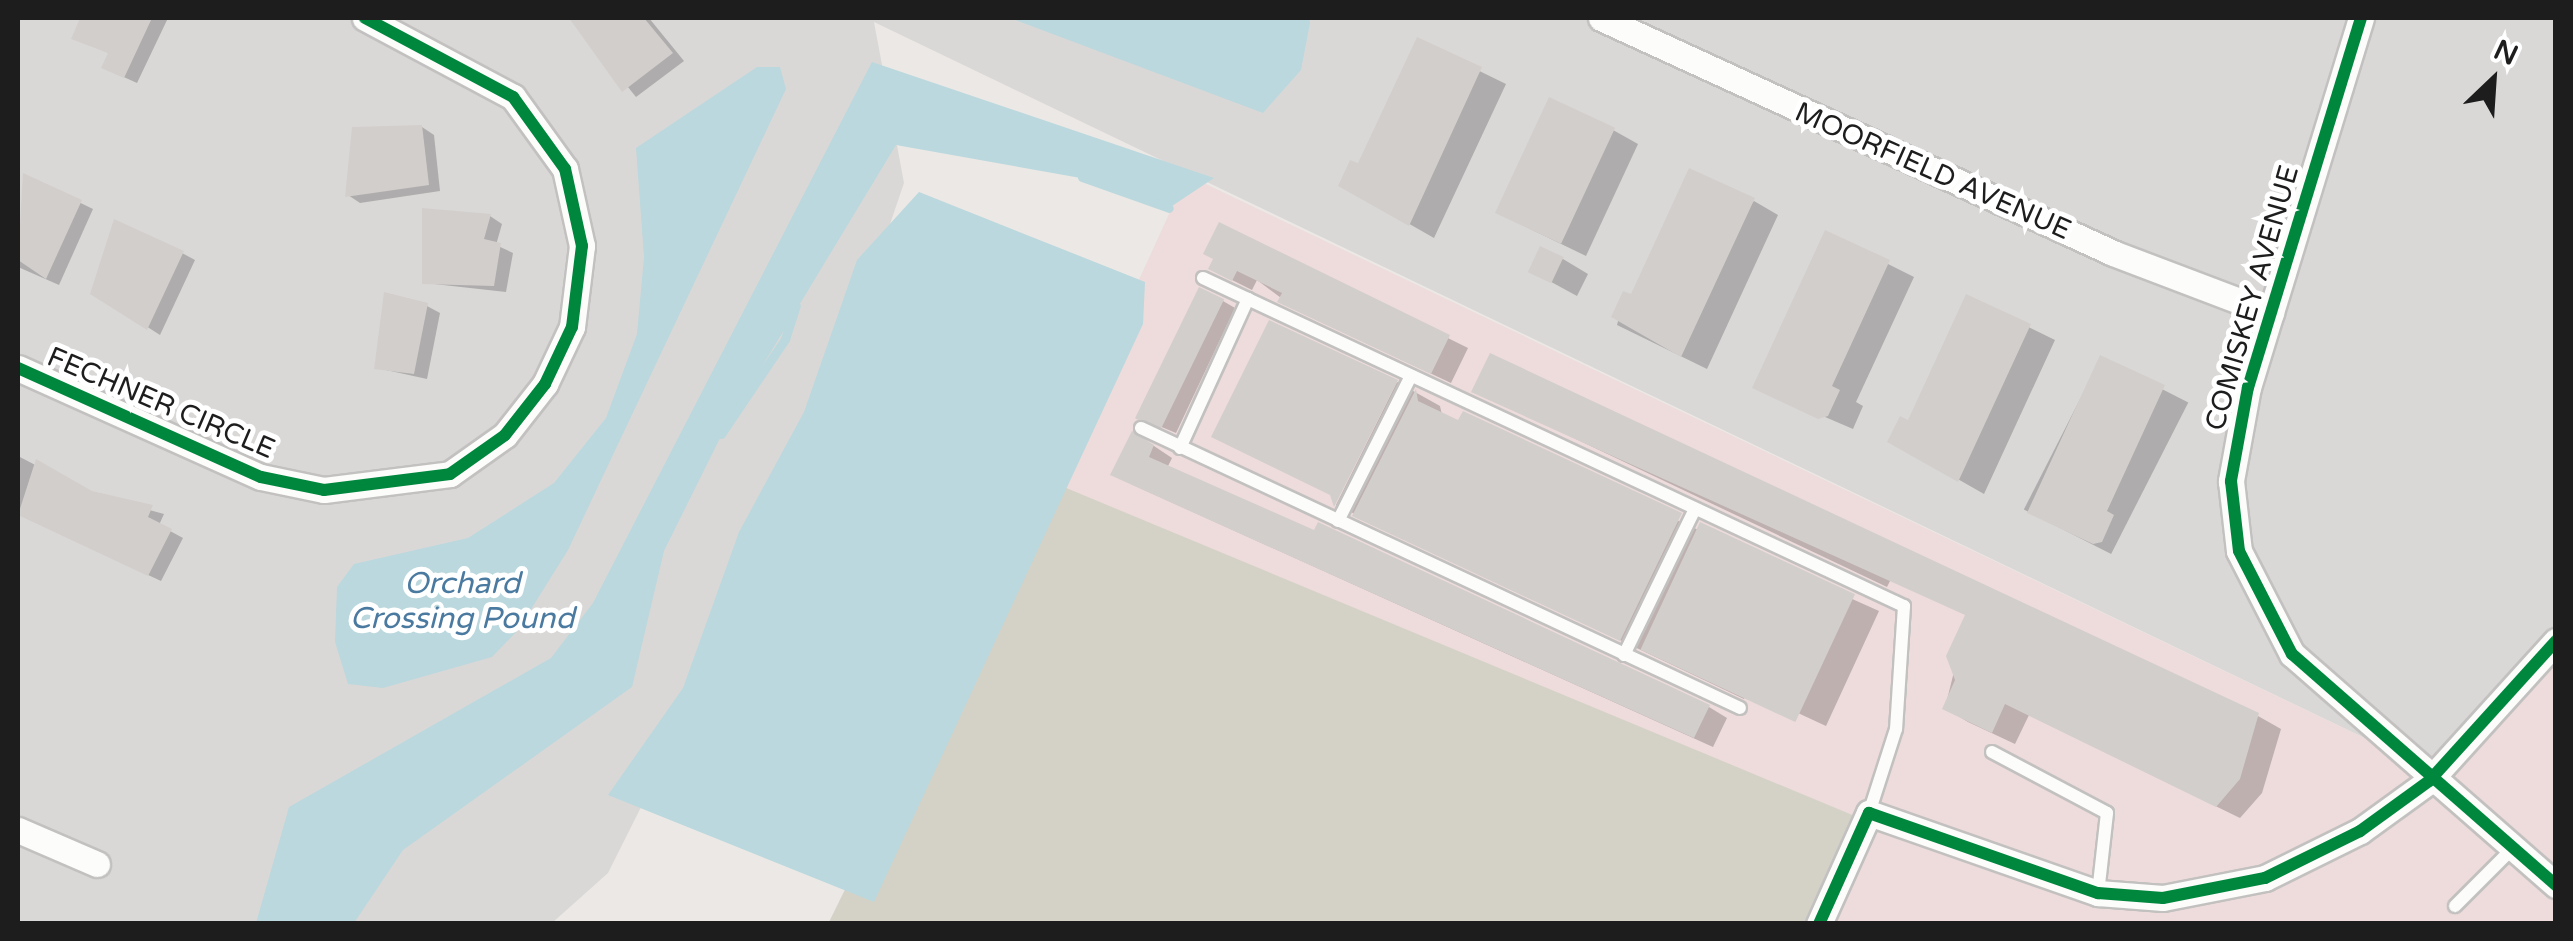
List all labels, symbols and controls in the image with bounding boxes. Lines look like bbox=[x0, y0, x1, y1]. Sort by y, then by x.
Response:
north arrow bbox=[2443, 30, 2543, 130]
text: N bbox=[2488, 33, 2523, 73]
street label: MOORFIELD AVENUE bbox=[1790, 95, 2076, 247]
street label: COMISKEY AVENUE bbox=[2198, 162, 2306, 434]
street label: FECHNER CIRCLE bbox=[42, 340, 280, 466]
water label: Orchard Crossing Pound bbox=[350, 566, 574, 636]

